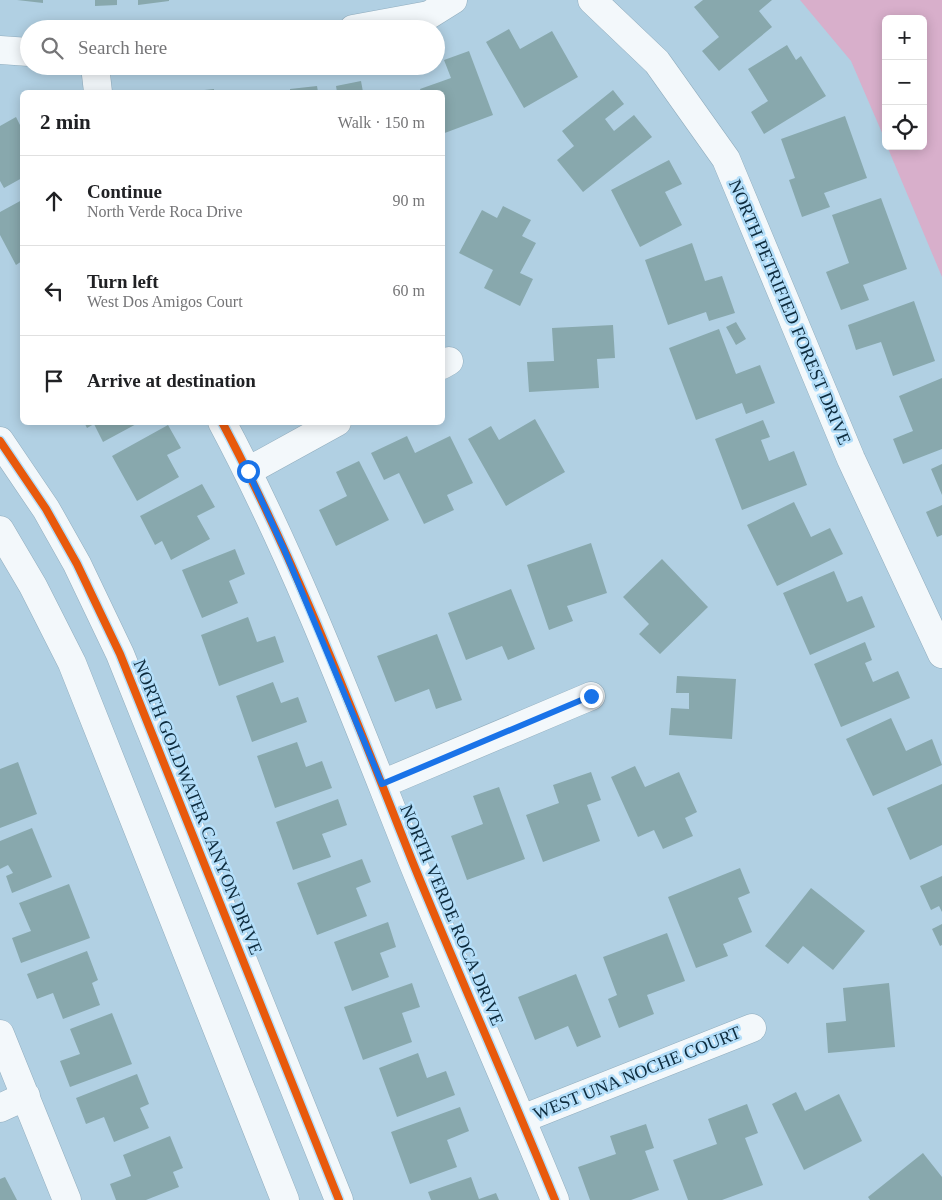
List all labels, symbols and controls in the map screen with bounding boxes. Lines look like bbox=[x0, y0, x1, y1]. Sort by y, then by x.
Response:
map controls bbox=[882, 15, 927, 150]
button: + bbox=[882, 15, 927, 60]
search box bbox=[20, 20, 445, 75]
icon: search bbox=[38, 34, 66, 62]
text: Search here bbox=[78, 37, 167, 58]
button: − bbox=[882, 60, 927, 105]
button: locate bbox=[882, 105, 927, 150]
text: 2 min bbox=[40, 110, 91, 134]
text: Walk · 150 m bbox=[338, 114, 425, 131]
street label: NORTH PETRIFIED FOREST DRIVE bbox=[725, 176, 855, 448]
text: Continue bbox=[87, 181, 162, 202]
icon: ahead bbox=[40, 187, 68, 215]
text: 90 m bbox=[393, 192, 425, 209]
text: North Verde Roca Drive bbox=[87, 203, 243, 220]
text: Turn left bbox=[87, 271, 159, 292]
icon: left bbox=[40, 277, 68, 305]
text: 60 m bbox=[393, 282, 425, 299]
text: West Dos Amigos Court bbox=[87, 293, 243, 310]
icon: arrive bbox=[40, 367, 68, 395]
text: Arrive at destination bbox=[87, 370, 256, 391]
route start bbox=[237, 460, 260, 483]
street label: NORTH GOLDWATER CANYON DRIVE bbox=[129, 657, 267, 957]
route end bbox=[580, 685, 603, 708]
street label: NORTH VERDE ROCA DRIVE bbox=[396, 802, 508, 1028]
street label: WEST UNA NOCHE COURT bbox=[530, 1022, 744, 1124]

